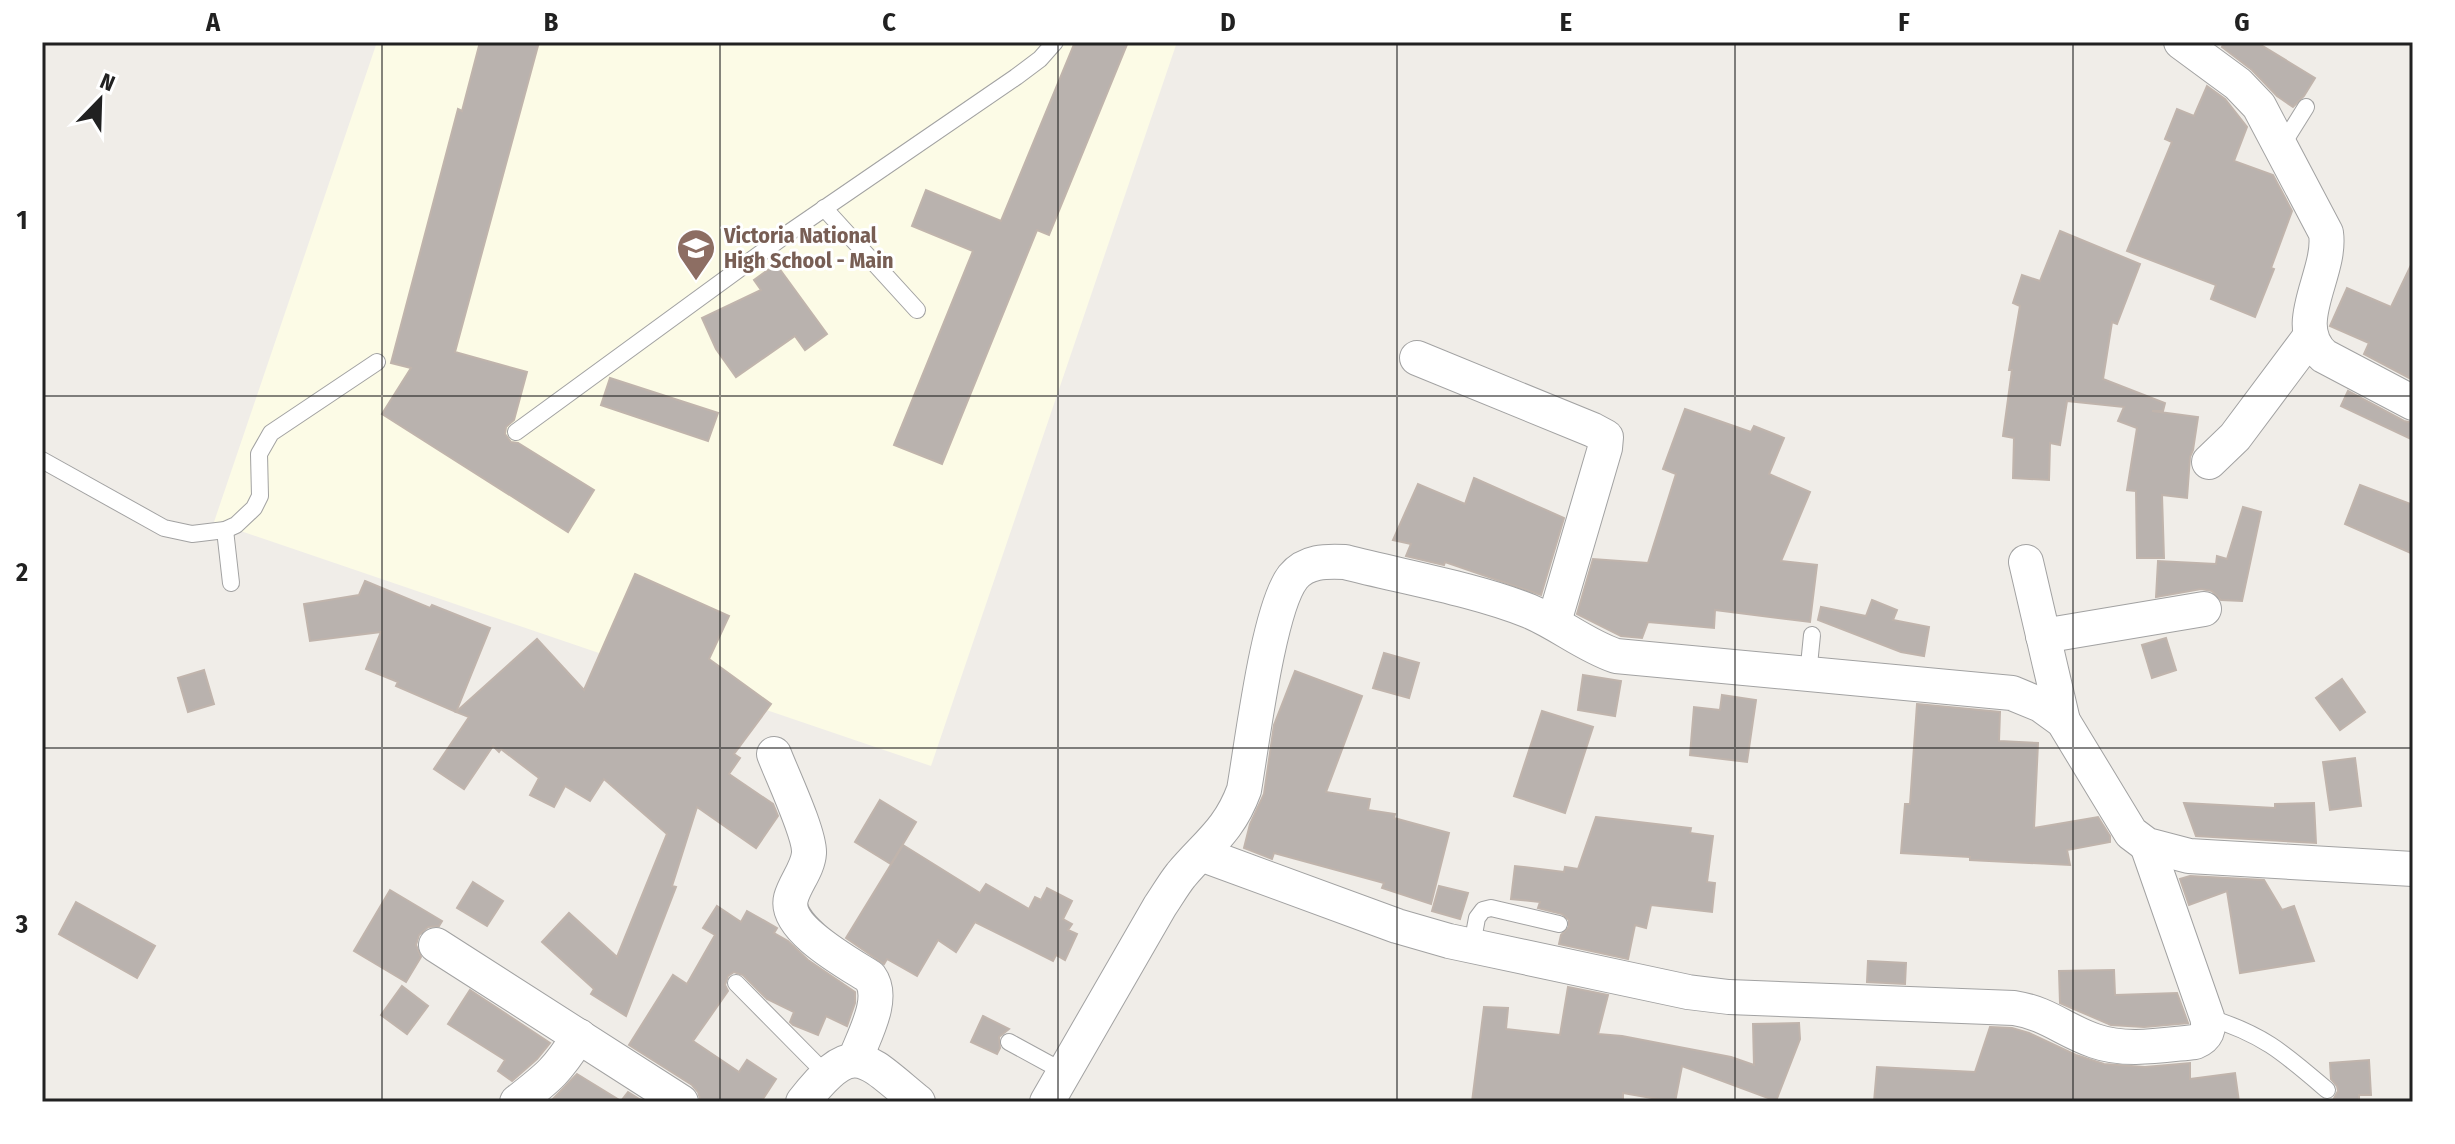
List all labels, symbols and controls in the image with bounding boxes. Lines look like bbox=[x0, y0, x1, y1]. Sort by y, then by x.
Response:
text: A bbox=[205, 7, 221, 38]
text: B bbox=[544, 7, 559, 38]
text: C bbox=[882, 7, 896, 38]
text: D bbox=[1220, 7, 1236, 38]
text: E bbox=[1560, 7, 1572, 38]
text: F bbox=[1898, 7, 1910, 38]
text: G bbox=[2234, 7, 2250, 38]
north arrow bbox=[60, 60, 140, 140]
text: N bbox=[96, 67, 119, 97]
text: 1 bbox=[17, 205, 28, 236]
place label: Victoria National High School - Main bbox=[723, 222, 893, 274]
school or university icon: Victoria National High School - Main bbox=[675, 227, 717, 282]
text: 2 bbox=[15, 557, 28, 588]
text: 3 bbox=[15, 909, 28, 940]

